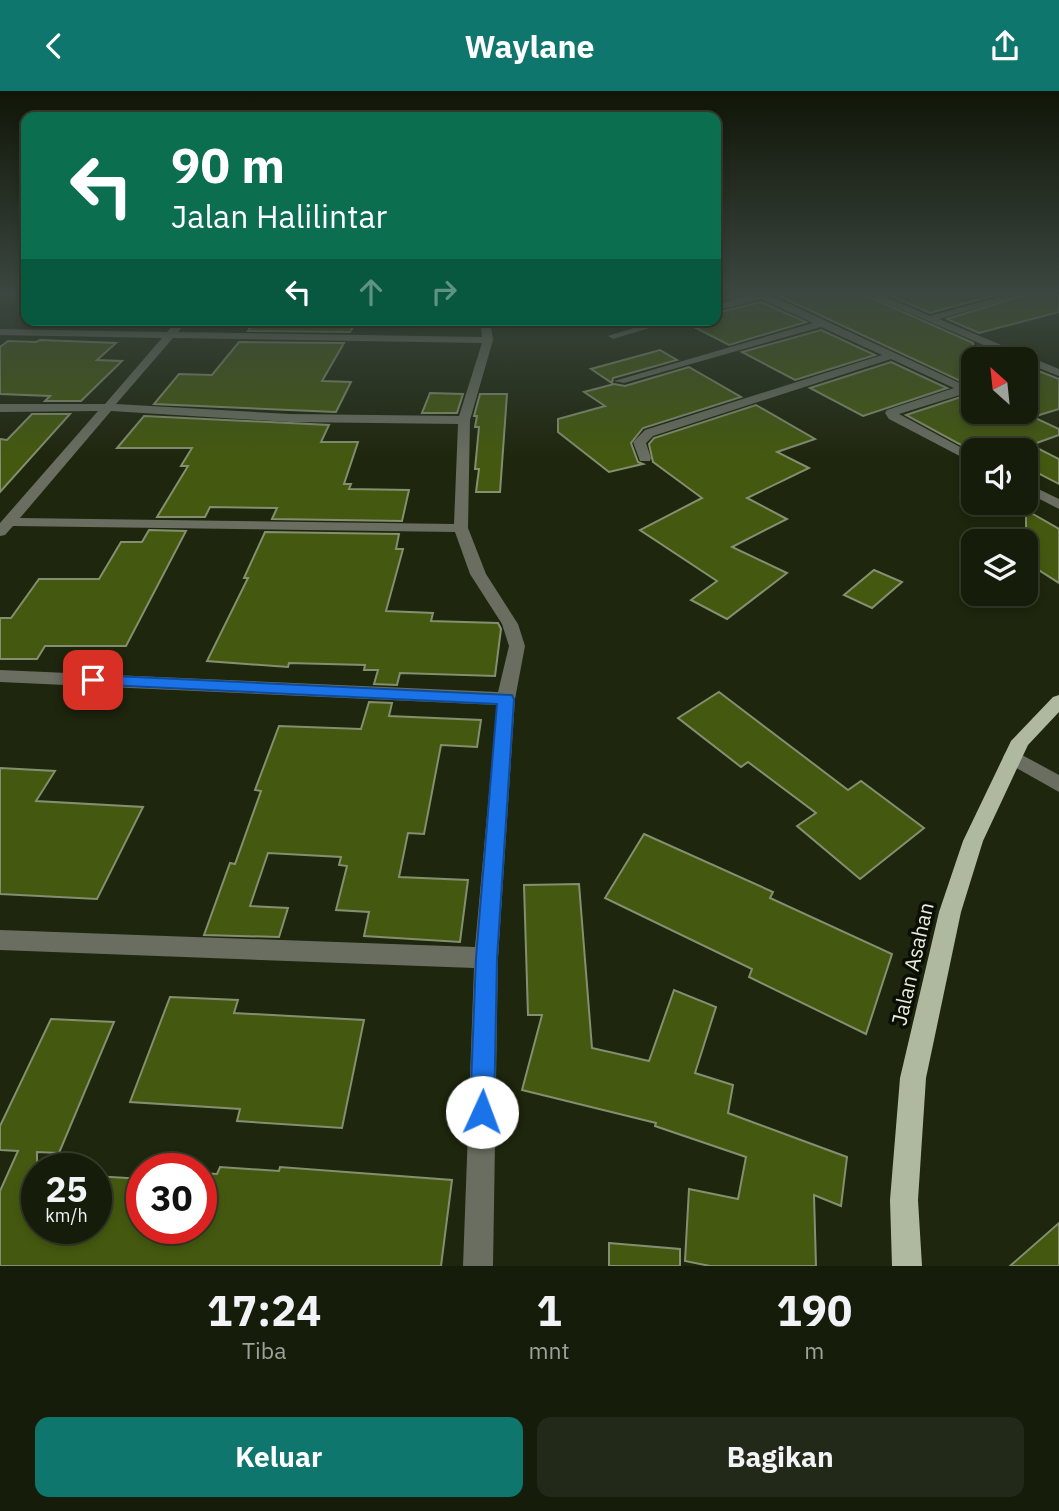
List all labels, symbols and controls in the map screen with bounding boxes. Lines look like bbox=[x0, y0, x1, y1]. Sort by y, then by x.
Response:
text: Waylane bbox=[464, 25, 595, 67]
icon: back bbox=[35, 27, 73, 65]
icon: share bbox=[986, 27, 1024, 65]
text: 90 m bbox=[171, 133, 285, 196]
icon: left bbox=[56, 140, 147, 231]
text: Jalan Halilintar bbox=[171, 195, 387, 237]
icon: left bbox=[279, 273, 317, 311]
icon: ahead bbox=[352, 273, 390, 311]
icon: right bbox=[425, 273, 463, 311]
north arrow bbox=[961, 347, 1038, 423]
map controls bbox=[961, 347, 1038, 606]
button: sound bbox=[961, 438, 1038, 515]
button: layers bbox=[961, 529, 1038, 606]
pin bbox=[63, 650, 123, 710]
icon: arrive bbox=[74, 661, 112, 699]
street label: Jalan Asahan bbox=[884, 899, 940, 1028]
position arrow bbox=[445, 1075, 519, 1149]
speed limit sign: 30 bbox=[126, 1153, 217, 1244]
text: 25 bbox=[45, 1166, 88, 1212]
text: km/h bbox=[45, 1204, 88, 1227]
text: 17:24 bbox=[207, 1283, 322, 1338]
text: 1 bbox=[536, 1283, 562, 1338]
text: 190 bbox=[777, 1283, 852, 1338]
text: Tiba bbox=[242, 1335, 286, 1365]
text: mnt bbox=[528, 1335, 570, 1365]
text: m bbox=[804, 1335, 824, 1365]
button: Keluar bbox=[35, 1417, 523, 1497]
button: Bagikan bbox=[537, 1417, 1024, 1497]

